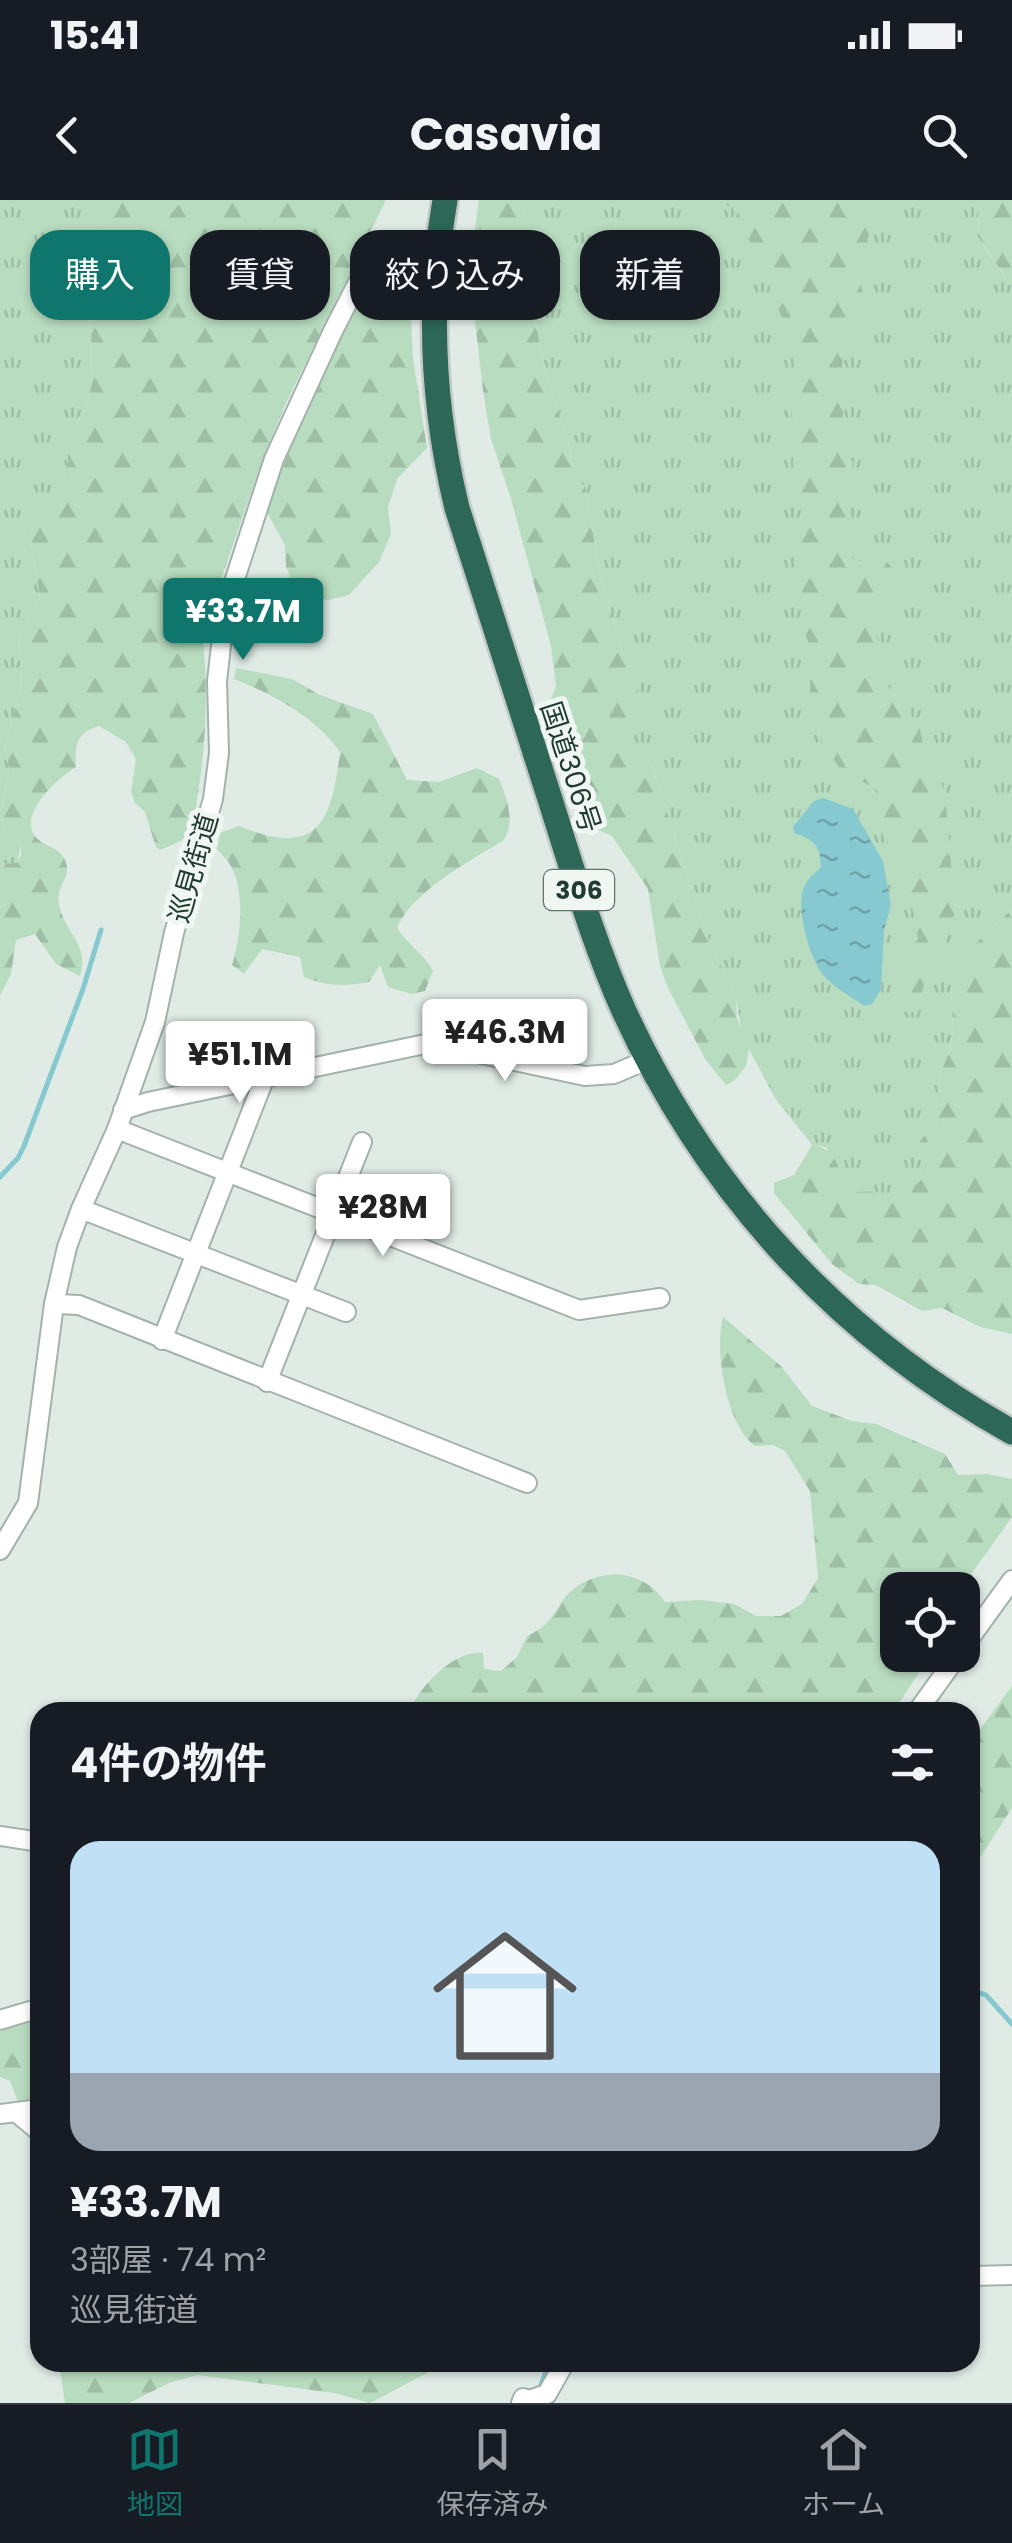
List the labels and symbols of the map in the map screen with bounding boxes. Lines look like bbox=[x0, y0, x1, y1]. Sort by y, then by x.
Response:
pin: ¥33.7M bbox=[162, 578, 324, 663]
street label: 国道306号 bbox=[531, 697, 610, 838]
street label: 巡見街道 bbox=[159, 809, 228, 927]
road number: 306 bbox=[544, 870, 614, 910]
pin: ¥46.3M bbox=[424, 999, 586, 1084]
pin: ¥51.1M bbox=[159, 1021, 321, 1106]
pin: ¥28M bbox=[324, 1174, 442, 1259]

